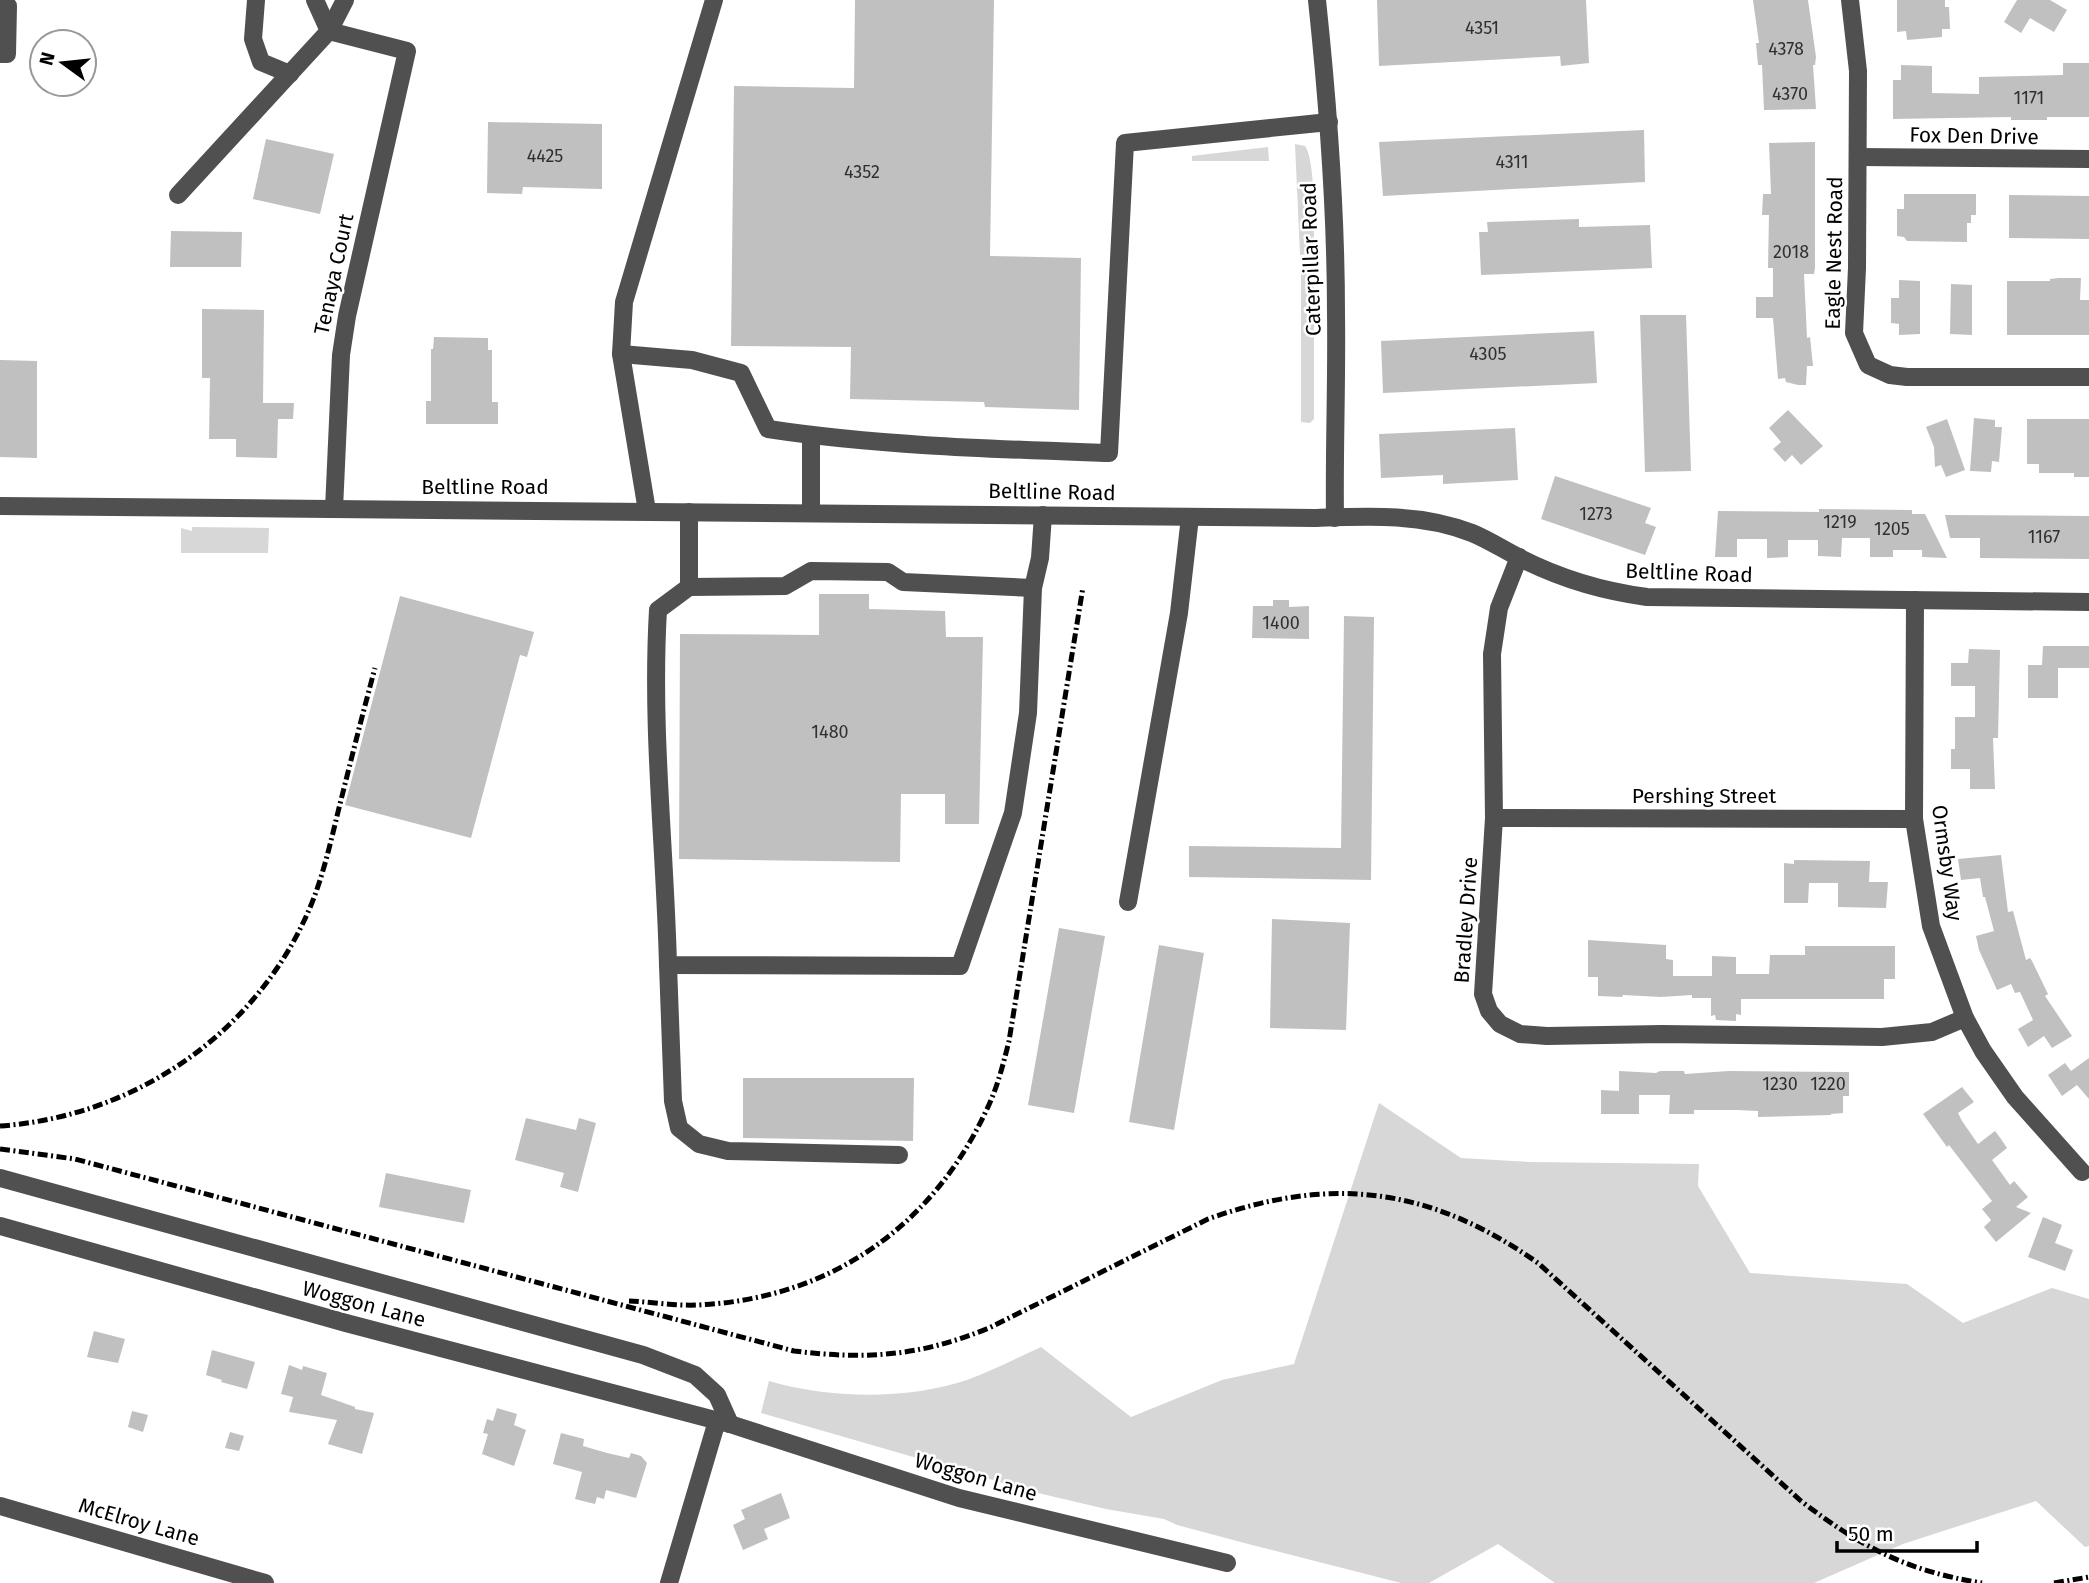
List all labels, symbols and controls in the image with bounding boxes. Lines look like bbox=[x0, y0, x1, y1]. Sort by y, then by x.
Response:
house number: 4351 bbox=[1465, 17, 1499, 39]
north arrow bbox=[28, 28, 98, 98]
house number: 4378 bbox=[1768, 38, 1804, 60]
text: N bbox=[34, 50, 60, 68]
house number: 4370 bbox=[1772, 83, 1808, 105]
house number: 1171 bbox=[2014, 87, 2044, 109]
street label: Fox Den Drive bbox=[1909, 122, 2039, 150]
house number: 4425 bbox=[527, 145, 563, 167]
house number: 4311 bbox=[1495, 151, 1529, 173]
house number: 4352 bbox=[844, 161, 880, 183]
street label: Eagle Nest Road bbox=[1820, 176, 1848, 330]
street label: Caterpillar Road bbox=[1295, 182, 1327, 336]
street label: Tenaya Court bbox=[308, 211, 360, 337]
house number: 2018 bbox=[1773, 241, 1809, 263]
house number: 4305 bbox=[1469, 343, 1507, 365]
street label: Beltline Road bbox=[421, 474, 549, 500]
street label: Beltline Road bbox=[988, 478, 1116, 506]
house number: 1273 bbox=[1579, 503, 1613, 525]
house number: 1219 bbox=[1823, 511, 1857, 533]
house number: 1205 bbox=[1874, 518, 1910, 540]
house number: 1167 bbox=[2028, 526, 2060, 548]
street label: Beltline Road bbox=[1625, 558, 1753, 588]
house number: 1400 bbox=[1262, 612, 1300, 634]
house number: 1480 bbox=[811, 721, 849, 743]
street label: Pershing Street bbox=[1632, 783, 1777, 809]
street label: Ormsby Way bbox=[1926, 803, 1968, 923]
street label: Bradley Drive bbox=[1449, 856, 1483, 984]
house number: 1230 bbox=[1762, 1073, 1798, 1095]
house number: 1220 bbox=[1810, 1073, 1846, 1095]
street label: Woggon Lane bbox=[300, 1275, 428, 1333]
street label: Woggon Lane bbox=[912, 1447, 1040, 1507]
street label: McElroy Lane bbox=[76, 1492, 202, 1552]
scale bar bbox=[1837, 1510, 1977, 1554]
text: 50 m bbox=[1848, 1521, 1894, 1547]

